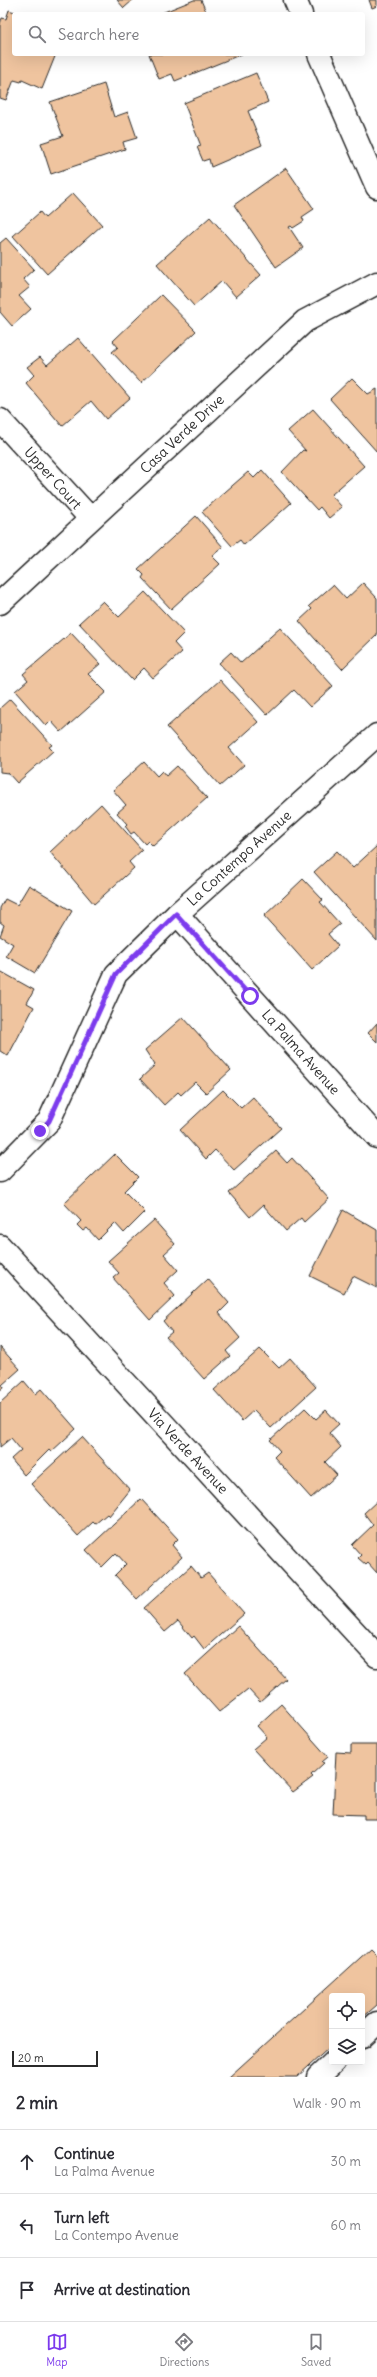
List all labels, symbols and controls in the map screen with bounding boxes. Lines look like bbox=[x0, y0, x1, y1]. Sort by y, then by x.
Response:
search box bbox=[12, 12, 365, 56]
icon: search bbox=[26, 23, 48, 45]
text: Search here bbox=[58, 25, 139, 44]
street label: Casa Verde Drive bbox=[136, 391, 228, 477]
street label: Upper Court bbox=[20, 443, 86, 513]
street label: La Contempo Avenue bbox=[183, 806, 295, 910]
route start bbox=[241, 987, 259, 1005]
street label: La Palma Avenue bbox=[258, 1006, 344, 1098]
route end bbox=[31, 1122, 49, 1140]
street label: Via Verde Avenue bbox=[144, 1404, 232, 1498]
map controls bbox=[329, 1993, 365, 2065]
button: locate bbox=[329, 1993, 365, 2029]
button: layers bbox=[329, 2029, 365, 2065]
scale bar bbox=[12, 2049, 98, 2068]
text: 20 m bbox=[18, 2051, 44, 2065]
text: 2 min bbox=[16, 2092, 58, 2114]
text: Walk · 90 m bbox=[293, 2095, 361, 2112]
text: Continue bbox=[54, 2144, 115, 2163]
icon: ahead bbox=[16, 2151, 38, 2173]
text: 30 m bbox=[331, 2153, 361, 2170]
text: La Palma Avenue bbox=[54, 2163, 155, 2180]
text: Turn left bbox=[54, 2208, 109, 2227]
icon: left bbox=[16, 2215, 38, 2237]
text: 60 m bbox=[330, 2217, 361, 2234]
text: La Contempo Avenue bbox=[54, 2227, 179, 2244]
icon: arrive bbox=[16, 2279, 38, 2301]
text: Arrive at destination bbox=[54, 2280, 190, 2299]
tab: Map bbox=[46, 2331, 68, 2369]
tab: Directions bbox=[160, 2331, 209, 2369]
tab: Saved bbox=[301, 2331, 331, 2369]

